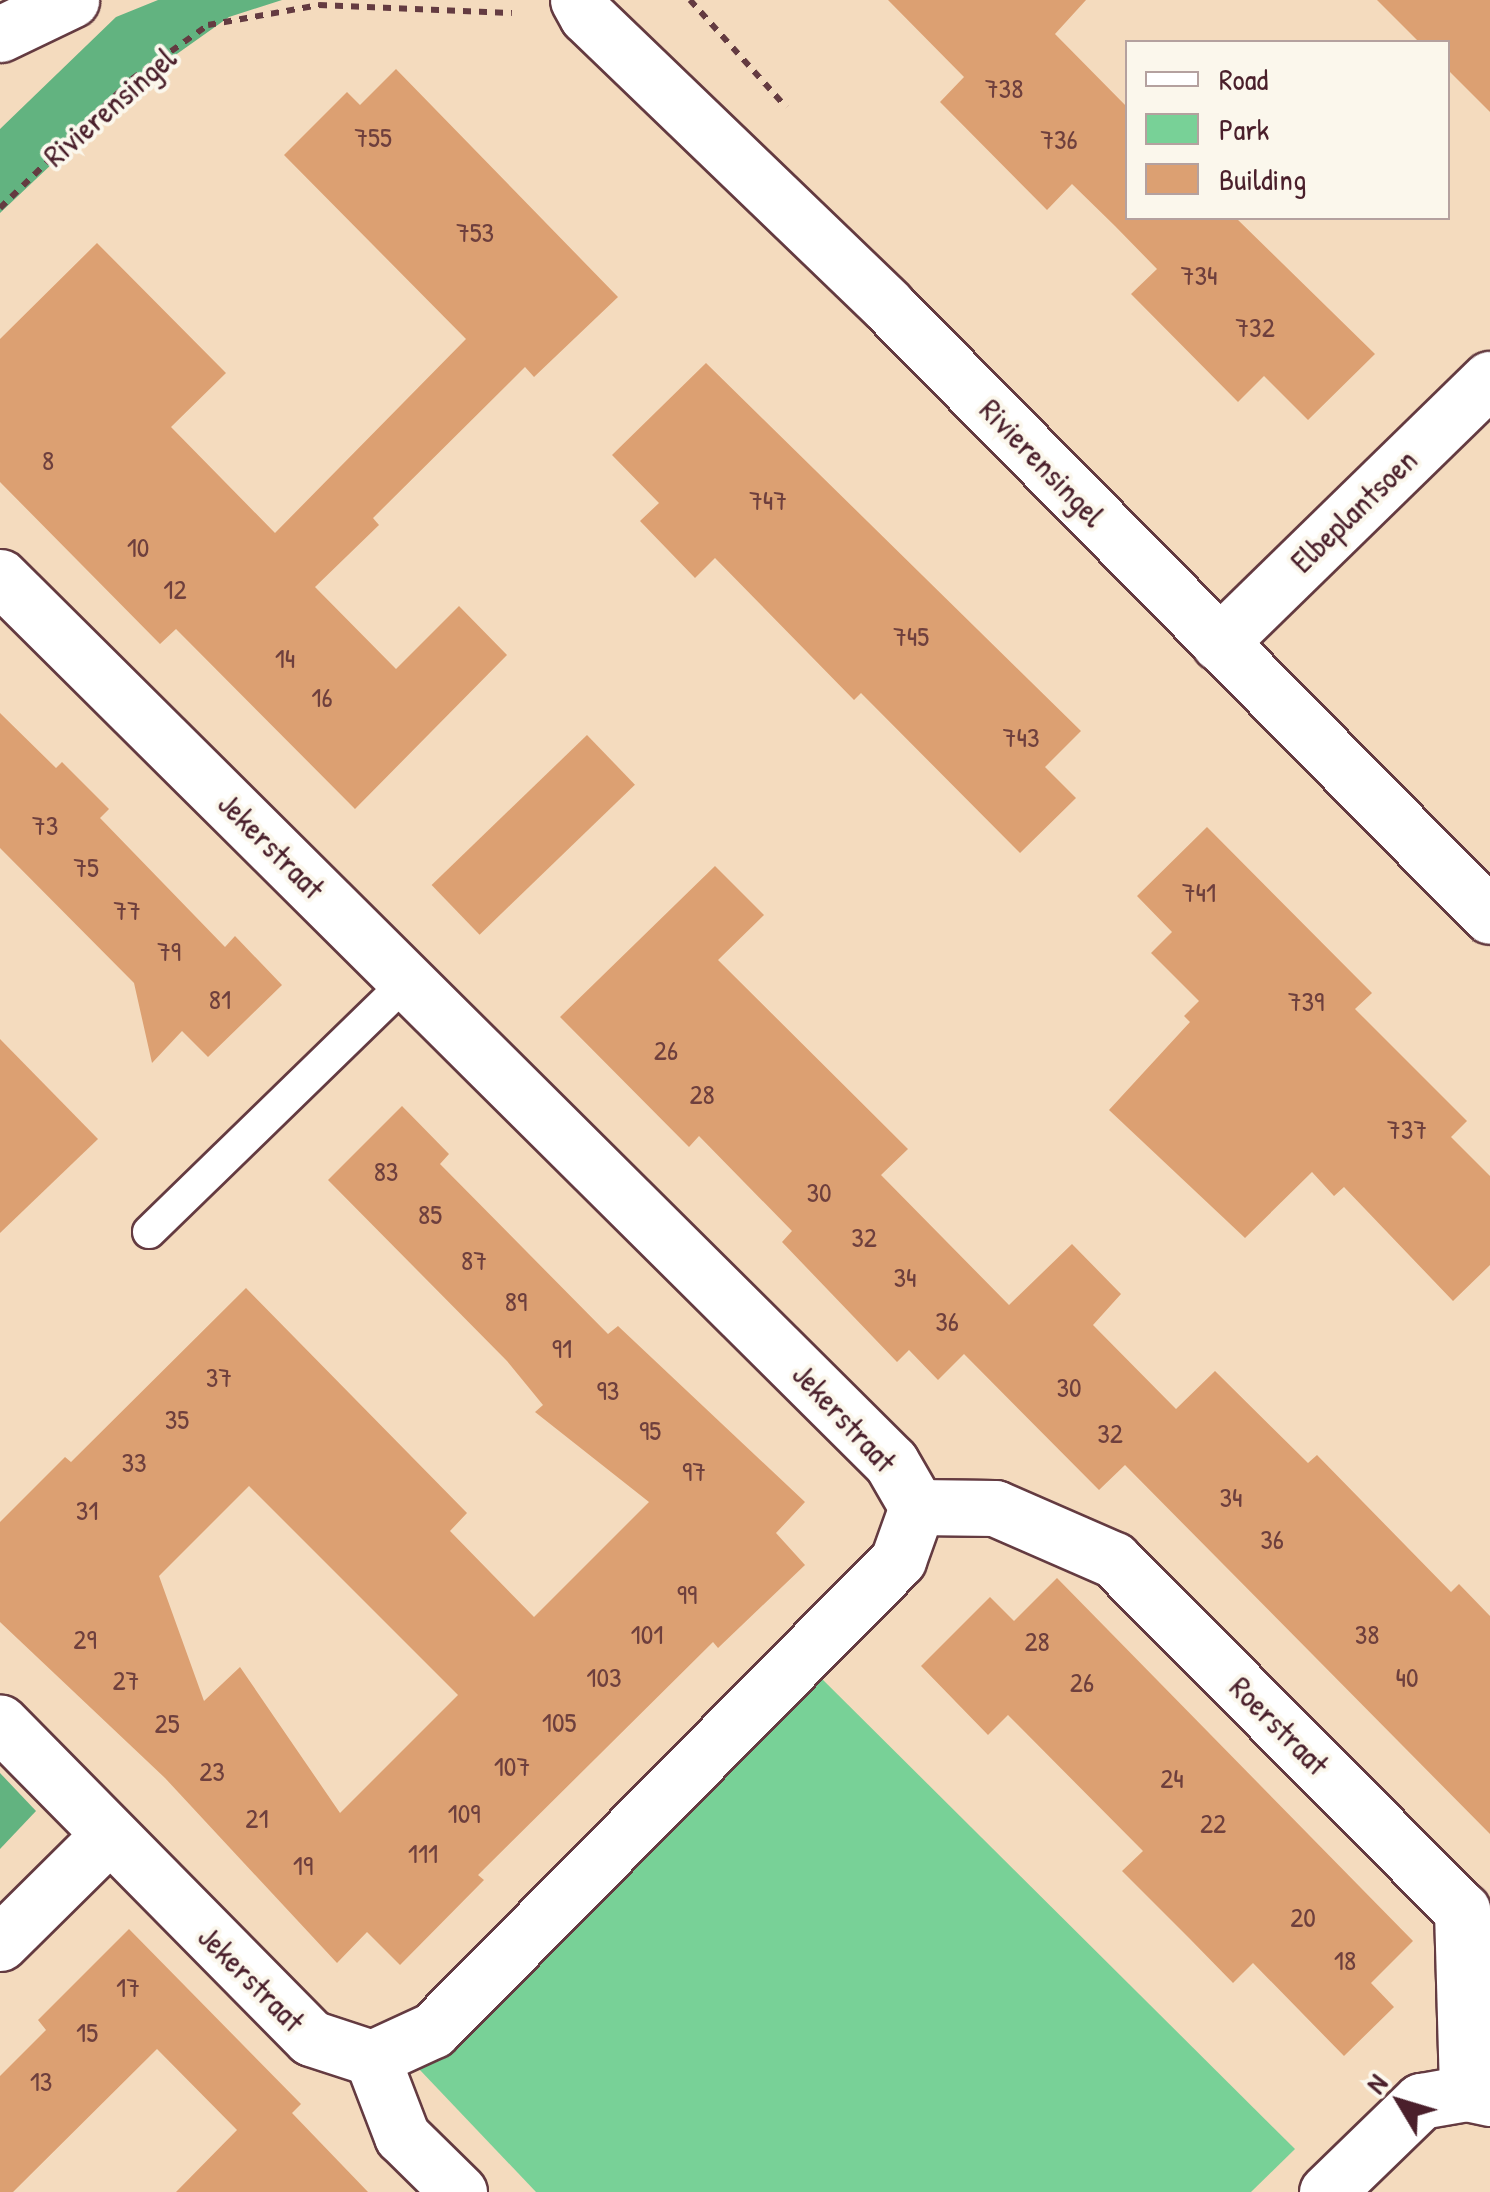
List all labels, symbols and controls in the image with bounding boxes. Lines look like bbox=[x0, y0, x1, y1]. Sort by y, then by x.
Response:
street label: Rivierensingel bbox=[36, 39, 184, 175]
legend bbox=[1125, 40, 1450, 220]
text: Road bbox=[1219, 59, 1268, 99]
house number: 738 bbox=[985, 71, 1023, 105]
text: Park bbox=[1219, 109, 1269, 149]
house number: 755 bbox=[354, 120, 392, 154]
house number: 736 bbox=[1040, 122, 1078, 156]
text: Building bbox=[1219, 159, 1306, 199]
house number: 753 bbox=[456, 215, 494, 249]
house number: 734 bbox=[1181, 258, 1217, 292]
house number: 732 bbox=[1235, 310, 1275, 344]
street label: Rivierensingel bbox=[971, 391, 1113, 535]
street label: Elbeplantsoen bbox=[1283, 441, 1425, 581]
house number: 8 bbox=[42, 443, 54, 477]
house number: 747 bbox=[749, 483, 787, 517]
house number: 10 bbox=[127, 530, 149, 564]
house number: 12 bbox=[163, 572, 187, 606]
house number: 745 bbox=[893, 619, 929, 653]
house number: 14 bbox=[275, 641, 295, 675]
house number: 16 bbox=[311, 680, 333, 714]
house number: 743 bbox=[1003, 720, 1039, 754]
street label: Jekerstraat bbox=[210, 785, 332, 907]
house number: 73 bbox=[32, 808, 58, 842]
house number: 75 bbox=[73, 850, 99, 884]
house number: 741 bbox=[1182, 875, 1216, 909]
house number: 77 bbox=[113, 893, 141, 927]
house number: 79 bbox=[157, 934, 181, 968]
house number: 81 bbox=[209, 982, 231, 1016]
house number: 739 bbox=[1288, 984, 1324, 1018]
house number: 26 bbox=[654, 1033, 678, 1067]
house number: 28 bbox=[689, 1077, 715, 1111]
house number: 737 bbox=[1387, 1112, 1427, 1146]
house number: 83 bbox=[374, 1154, 398, 1188]
house number: 30 bbox=[806, 1175, 832, 1209]
house number: 85 bbox=[418, 1197, 442, 1231]
house number: 32 bbox=[851, 1220, 877, 1254]
house number: 87 bbox=[461, 1243, 487, 1277]
house number: 34 bbox=[893, 1260, 917, 1294]
house number: 89 bbox=[505, 1284, 527, 1318]
house number: 36 bbox=[935, 1304, 959, 1338]
house number: 91 bbox=[552, 1331, 572, 1365]
street label: Jekerstraat bbox=[784, 1356, 904, 1480]
house number: 37 bbox=[206, 1360, 232, 1394]
house number: 30 bbox=[1056, 1370, 1082, 1404]
house number: 93 bbox=[597, 1373, 619, 1407]
house number: 35 bbox=[165, 1402, 189, 1436]
house number: 95 bbox=[639, 1413, 661, 1447]
house number: 32 bbox=[1097, 1416, 1123, 1450]
house number: 33 bbox=[121, 1445, 147, 1479]
house number: 97 bbox=[682, 1454, 706, 1488]
house number: 34 bbox=[1219, 1480, 1243, 1514]
house number: 31 bbox=[76, 1493, 98, 1527]
house number: 36 bbox=[1260, 1522, 1284, 1556]
house number: 99 bbox=[677, 1577, 697, 1611]
house number: 101 bbox=[631, 1617, 663, 1651]
house number: 38 bbox=[1355, 1617, 1379, 1651]
house number: 29 bbox=[73, 1622, 97, 1656]
house number: 28 bbox=[1024, 1624, 1050, 1658]
house number: 103 bbox=[586, 1660, 622, 1694]
house number: 40 bbox=[1395, 1660, 1419, 1694]
house number: 27 bbox=[113, 1663, 139, 1697]
house number: 26 bbox=[1070, 1665, 1094, 1699]
street label: Roerstraat bbox=[1222, 1669, 1336, 1783]
house number: 105 bbox=[542, 1705, 576, 1739]
house number: 25 bbox=[155, 1706, 179, 1740]
house number: 107 bbox=[494, 1749, 530, 1783]
house number: 23 bbox=[199, 1754, 225, 1788]
house number: 24 bbox=[1160, 1761, 1184, 1795]
house number: 109 bbox=[448, 1796, 480, 1830]
house number: 21 bbox=[245, 1801, 269, 1835]
house number: 22 bbox=[1200, 1806, 1226, 1840]
house number: 111 bbox=[408, 1836, 438, 1870]
house number: 19 bbox=[293, 1848, 313, 1882]
house number: 20 bbox=[1290, 1900, 1316, 1934]
street label: Jekerstraat bbox=[190, 1918, 312, 2040]
house number: 18 bbox=[1334, 1943, 1356, 1977]
house number: 17 bbox=[116, 1970, 140, 2004]
house number: 15 bbox=[76, 2015, 98, 2049]
north arrow bbox=[1350, 2052, 1450, 2152]
house number: 13 bbox=[30, 2064, 52, 2098]
text: N bbox=[1357, 2066, 1396, 2101]

